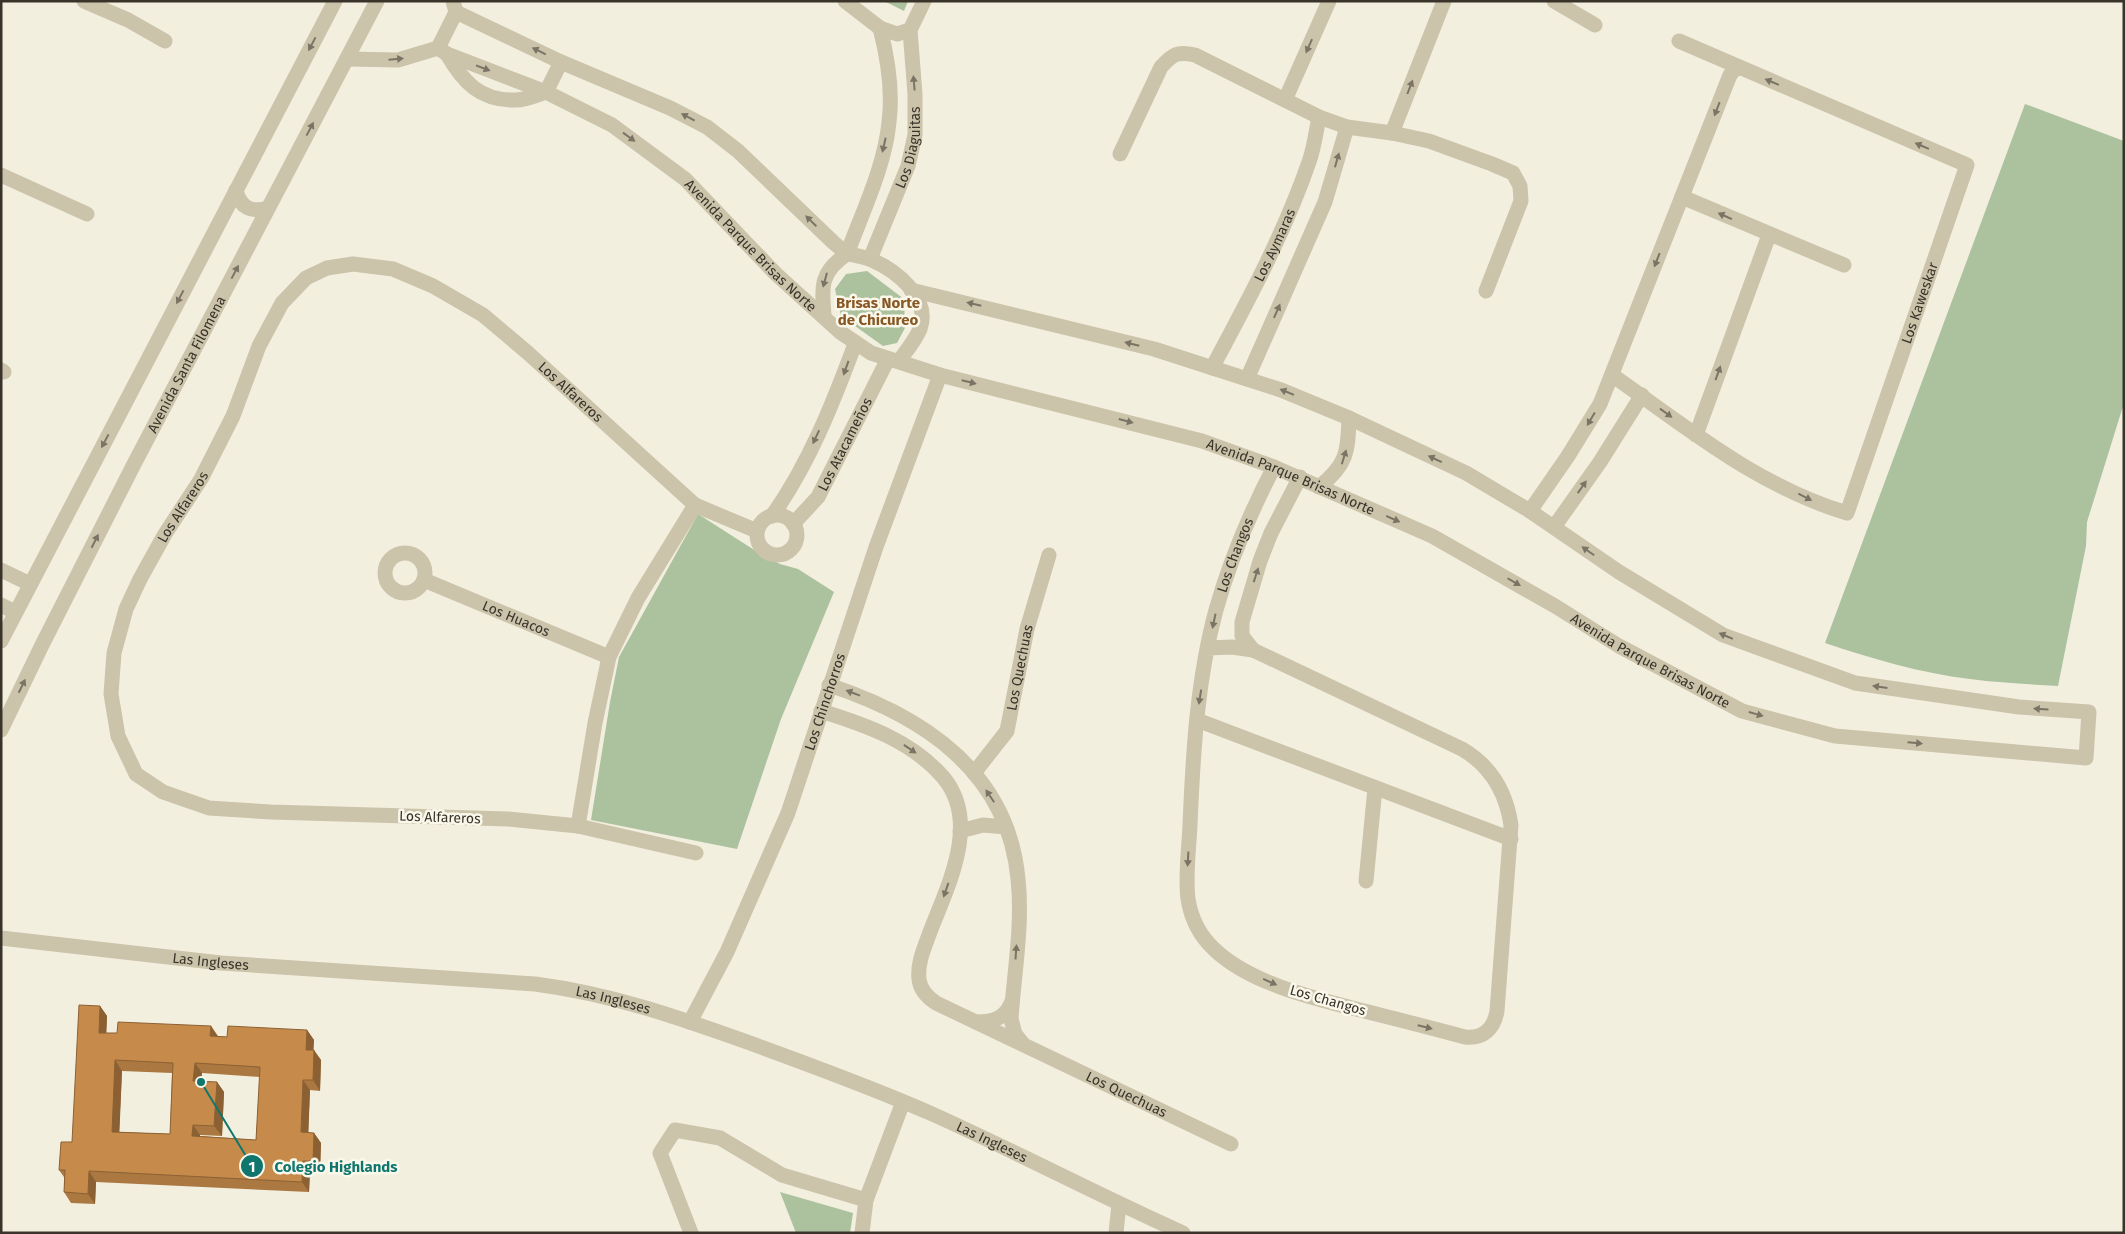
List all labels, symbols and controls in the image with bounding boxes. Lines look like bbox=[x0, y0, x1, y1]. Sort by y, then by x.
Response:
one-way arrow bbox=[308, 37, 316, 52]
one-way arrow bbox=[1305, 39, 1313, 53]
one-way arrow bbox=[532, 47, 546, 55]
one-way arrow bbox=[389, 54, 405, 62]
one-way arrow bbox=[475, 64, 490, 72]
one-way arrow bbox=[910, 74, 918, 90]
one-way arrow bbox=[1765, 78, 1780, 86]
one-way arrow bbox=[1407, 80, 1414, 95]
one-way arrow bbox=[1713, 102, 1721, 117]
street label: Los Diaguitas bbox=[892, 106, 924, 191]
one-way arrow bbox=[680, 113, 695, 121]
one-way arrow bbox=[306, 121, 314, 136]
one-way arrow bbox=[622, 132, 636, 142]
one-way arrow bbox=[880, 137, 888, 153]
one-way arrow bbox=[1915, 142, 1929, 150]
one-way arrow bbox=[1334, 153, 1342, 168]
street label: Avenida Parque Brisas Norte bbox=[681, 176, 820, 316]
street label: Los Aymaras bbox=[1251, 206, 1299, 285]
one-way arrow bbox=[1718, 211, 1732, 219]
one-way arrow bbox=[805, 216, 817, 228]
one-way arrow bbox=[1653, 253, 1661, 267]
street label: Los Kaweskar bbox=[1898, 260, 1942, 346]
one-way arrow bbox=[230, 266, 239, 279]
one-way arrow bbox=[821, 272, 829, 288]
one-way arrow bbox=[176, 290, 184, 304]
street label: Avenida Santa Filomena bbox=[144, 293, 230, 436]
district label: Brisas Norte de Chicureo bbox=[836, 294, 920, 329]
one-way arrow bbox=[967, 300, 982, 308]
one-way arrow bbox=[1273, 304, 1281, 318]
one-way arrow bbox=[1125, 340, 1140, 348]
street label: Los Alfareros bbox=[534, 359, 607, 426]
one-way arrow bbox=[842, 361, 850, 376]
one-way arrow bbox=[1715, 365, 1723, 380]
one-way arrow bbox=[961, 378, 976, 386]
one-way arrow bbox=[1280, 388, 1294, 396]
street label: Los Atacameños bbox=[814, 394, 876, 494]
one-way arrow bbox=[1659, 408, 1672, 419]
one-way arrow bbox=[1586, 412, 1595, 425]
one-way arrow bbox=[1119, 418, 1134, 426]
one-way arrow bbox=[812, 429, 821, 444]
one-way arrow bbox=[101, 434, 109, 448]
street label: Avenida Parque Brisas Norte bbox=[1204, 435, 1377, 519]
one-way arrow bbox=[1340, 450, 1348, 465]
one-way arrow bbox=[1428, 455, 1442, 463]
street label: Los Alfareros bbox=[154, 468, 213, 546]
one-way arrow bbox=[1577, 481, 1587, 494]
one-way arrow bbox=[1798, 493, 1812, 501]
street label: Los Changos bbox=[1214, 515, 1258, 595]
one-way arrow bbox=[1386, 515, 1401, 524]
one-way arrow bbox=[91, 534, 99, 548]
one-way arrow bbox=[1581, 546, 1595, 556]
one-way arrow bbox=[1252, 568, 1260, 583]
one-way arrow bbox=[1506, 578, 1521, 586]
street label: Los Huacos bbox=[480, 597, 553, 641]
street label: Avenida Parque Brisas Norte bbox=[1567, 610, 1733, 712]
one-way arrow bbox=[1210, 614, 1218, 629]
street label: Los Quechuas bbox=[1003, 622, 1037, 712]
one-way arrow bbox=[1719, 631, 1733, 639]
street label: Los Chinchorros bbox=[801, 651, 849, 753]
one-way arrow bbox=[18, 679, 26, 693]
one-way arrow bbox=[1871, 682, 1887, 690]
one-way arrow bbox=[846, 689, 861, 696]
one-way arrow bbox=[1196, 689, 1204, 705]
one-way arrow bbox=[2032, 704, 2048, 712]
one-way arrow bbox=[1749, 711, 1764, 719]
one-way arrow bbox=[1907, 740, 1923, 748]
one-way arrow bbox=[903, 744, 917, 754]
one-way arrow bbox=[985, 789, 994, 803]
street label: Los Alfareros bbox=[399, 808, 481, 827]
one-way arrow bbox=[1184, 851, 1192, 867]
one-way arrow bbox=[942, 883, 950, 898]
one-way arrow bbox=[1012, 944, 1020, 960]
street label: Las Ingleses bbox=[172, 950, 250, 974]
one-way arrow bbox=[1263, 978, 1277, 986]
street label: Los Changos bbox=[1288, 981, 1368, 1020]
street label: Las Ingleses bbox=[574, 983, 653, 1018]
one-way arrow bbox=[1418, 1023, 1433, 1031]
street label: Los Quechuas bbox=[1083, 1068, 1170, 1121]
street label: Las Ingleses bbox=[953, 1118, 1030, 1167]
callout: Colegio Highlands bbox=[239, 1151, 407, 1181]
text: 1 bbox=[249, 1158, 255, 1176]
text: Colegio Highlands bbox=[274, 1158, 398, 1176]

